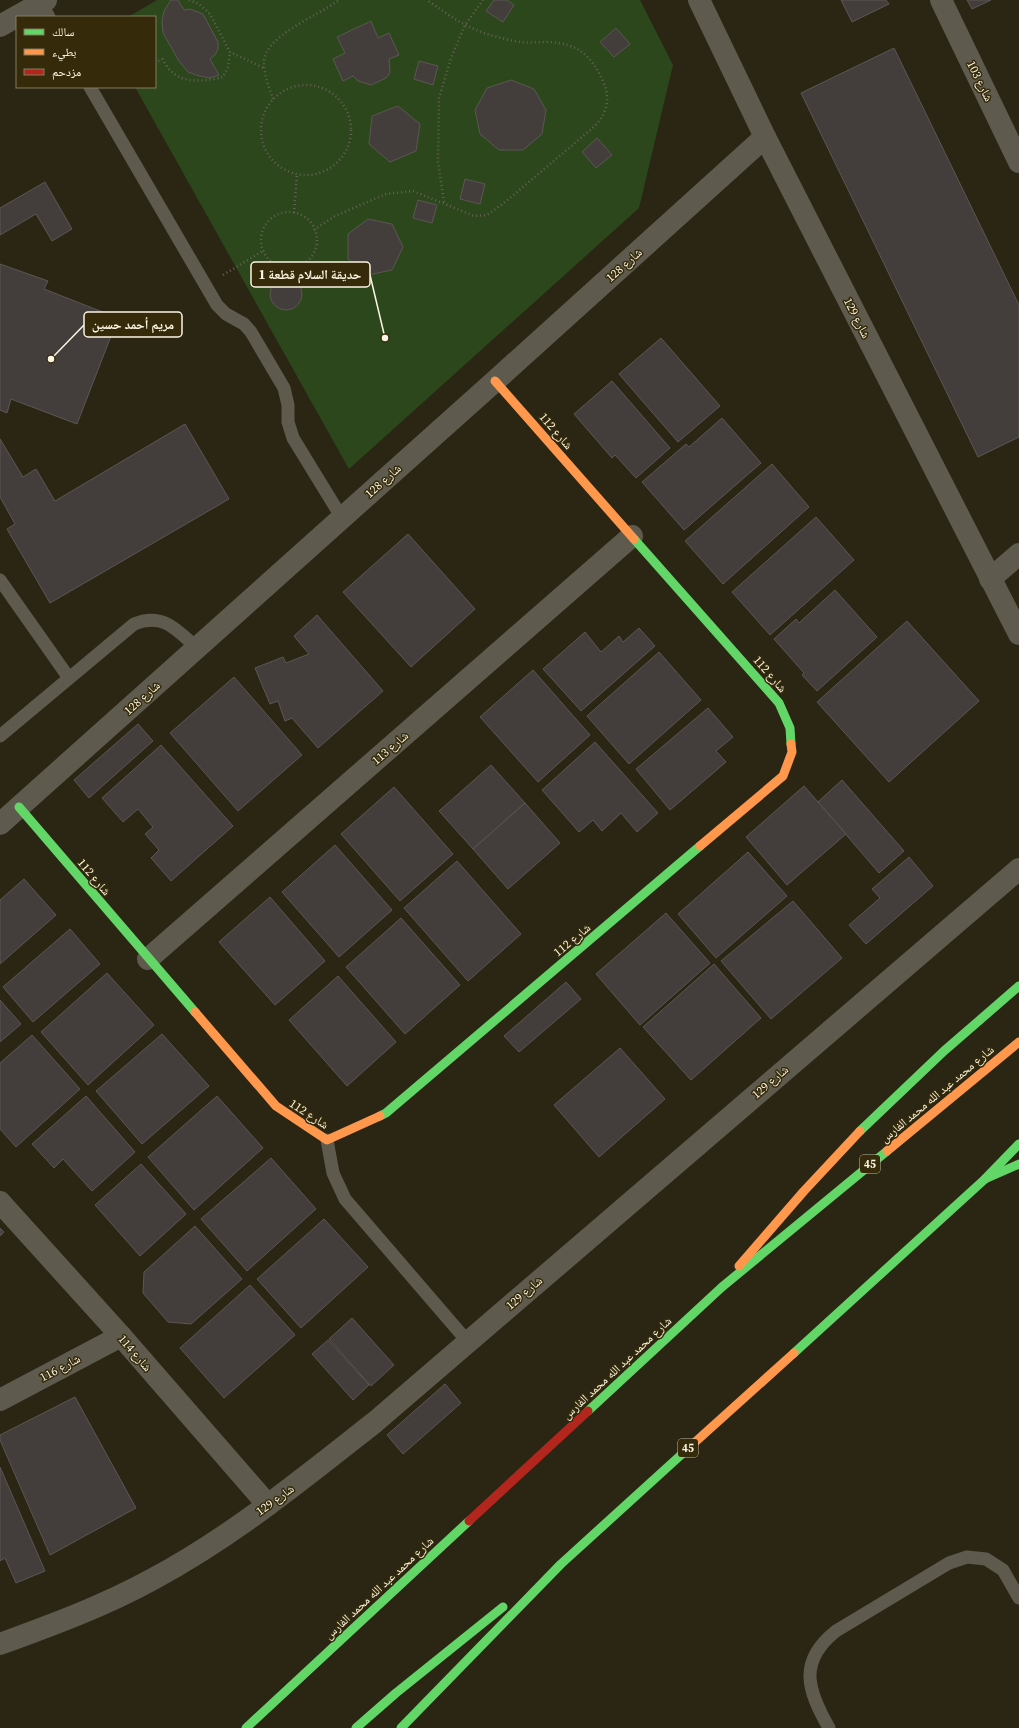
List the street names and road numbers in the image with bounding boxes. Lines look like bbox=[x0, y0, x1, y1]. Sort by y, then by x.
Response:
street label: شارع 103 bbox=[963, 58, 997, 104]
street label: شارع 128 bbox=[602, 244, 646, 286]
street label: شارع 129 bbox=[840, 295, 874, 341]
street label: شارع 112 bbox=[536, 409, 576, 453]
street label: شارع 128 bbox=[361, 460, 405, 502]
street label: شارع 112 bbox=[750, 652, 790, 696]
street label: شارع 128 bbox=[120, 677, 164, 719]
street label: شارع 113 bbox=[368, 728, 412, 768]
street label: شارع 112 bbox=[74, 855, 114, 899]
street label: شارع 112 bbox=[550, 920, 594, 960]
street label: شارع محمد عبد الله محمد الفارس bbox=[877, 1042, 997, 1146]
street label: شارع 129 bbox=[748, 1062, 792, 1102]
street label: شارع 112 bbox=[286, 1095, 332, 1133]
road number: 45 bbox=[860, 1155, 880, 1173]
street label: شارع 129 bbox=[502, 1273, 546, 1313]
street label: شارع محمد عبد الله محمد الفارس bbox=[559, 1313, 675, 1423]
street label: شارع 114 bbox=[115, 1331, 155, 1375]
street label: شارع 116 bbox=[37, 1351, 83, 1385]
road number: 45 bbox=[678, 1439, 698, 1457]
street label: شارع 129 bbox=[253, 1481, 297, 1519]
street label: شارع محمد عبد الله محمد الفارس bbox=[321, 1533, 437, 1643]

